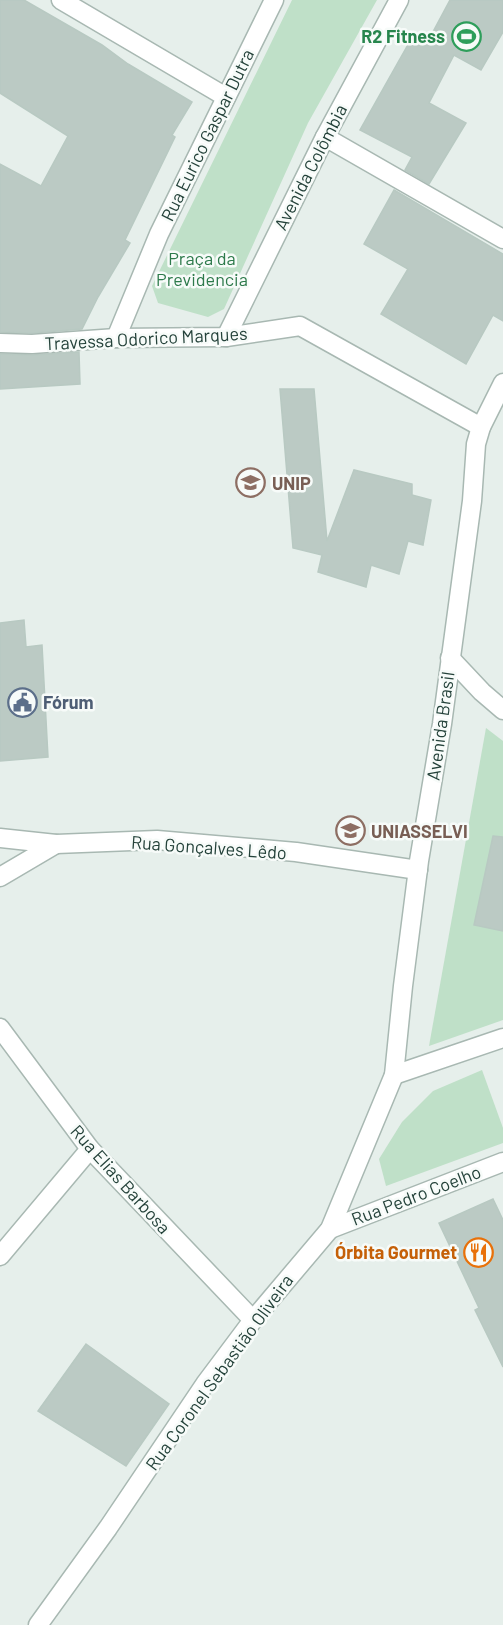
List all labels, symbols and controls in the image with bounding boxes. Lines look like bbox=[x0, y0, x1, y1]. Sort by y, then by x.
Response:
sports icon: R2 Fitness bbox=[450, 20, 482, 52]
place label: R2 Fitness bbox=[361, 25, 445, 47]
street label: Rua Eurico Gaspar Dutra bbox=[156, 45, 258, 225]
street label: Avenida Colômbia bbox=[269, 100, 351, 234]
park label: Praça da Previdencia bbox=[156, 247, 248, 290]
street label: Travessa Odorico Marques bbox=[44, 322, 248, 354]
school or university icon: UNIP bbox=[235, 467, 267, 499]
place label: UNIP bbox=[272, 472, 311, 494]
street label: Avenida Brasil bbox=[421, 670, 459, 782]
public building icon: Fórum bbox=[6, 686, 38, 718]
place label: Fórum bbox=[43, 691, 94, 713]
school or university icon: UNIASSELVI bbox=[334, 815, 366, 847]
place label: UNIASSELVI bbox=[371, 820, 468, 842]
street label: Rua Gonçalves Lêdo bbox=[130, 831, 288, 863]
street label: Rua Elias Barbosa bbox=[66, 1120, 176, 1238]
street label: Rua Pedro Coelho bbox=[348, 1160, 484, 1230]
restaurant icon: Órbita Gourmet bbox=[462, 1236, 494, 1268]
place label: Órbita Gourmet bbox=[335, 1241, 457, 1263]
street label: Rua Coronel Sebastião Oliveira bbox=[141, 1270, 297, 1474]

